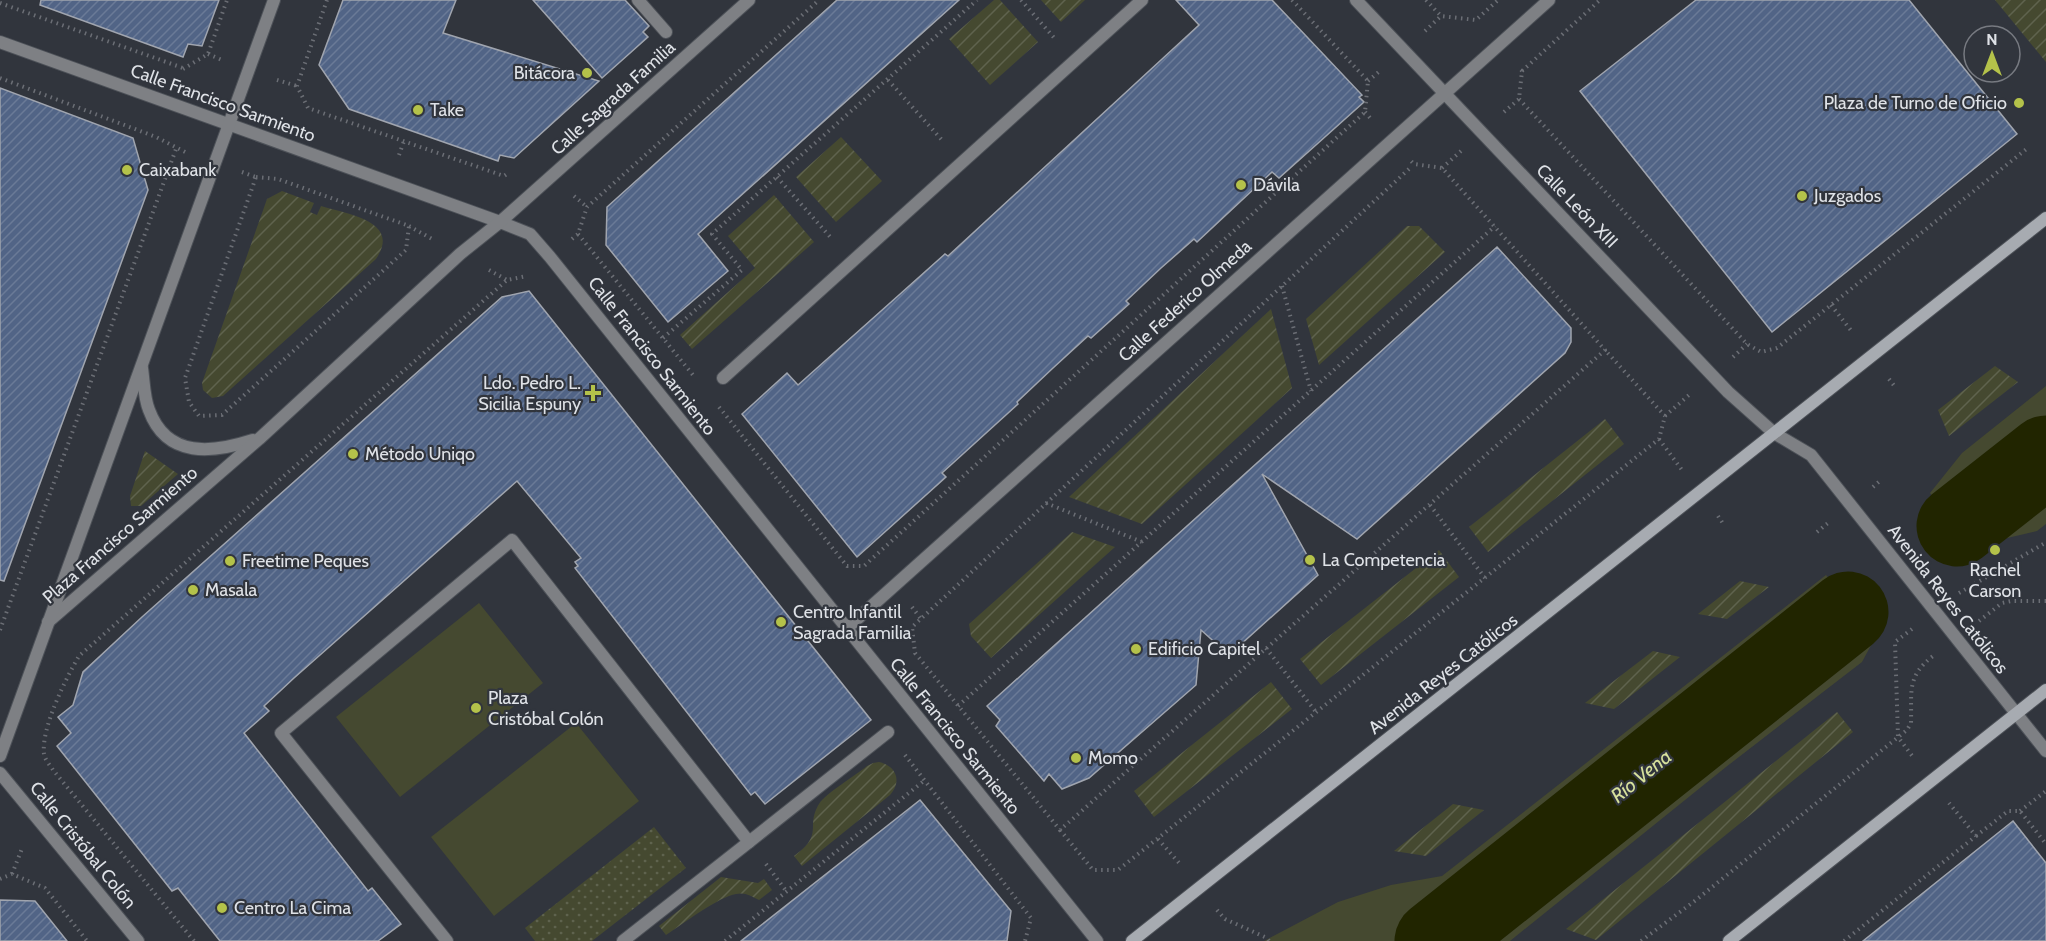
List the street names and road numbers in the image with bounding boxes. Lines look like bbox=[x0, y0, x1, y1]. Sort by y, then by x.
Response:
street label: Calle Sagrada Familia bbox=[546, 36, 680, 160]
street label: Calle Francisco Sarmiento bbox=[128, 59, 319, 147]
street label: Calle León XIII bbox=[1532, 160, 1622, 252]
street label: Calle Federico Olmeda bbox=[1114, 235, 1256, 367]
street label: Calle Francisco Sarmiento bbox=[583, 272, 721, 440]
street label: Plaza Francisco Sarmiento bbox=[38, 462, 202, 608]
street label: Avenida Reyes Católicos bbox=[1883, 520, 2013, 678]
street label: Avenida Reyes Católicos bbox=[1364, 609, 1522, 739]
street label: Calle Francisco Sarmiento bbox=[885, 653, 1025, 819]
street label: Calle Cristóbal Colón bbox=[25, 777, 141, 913]

